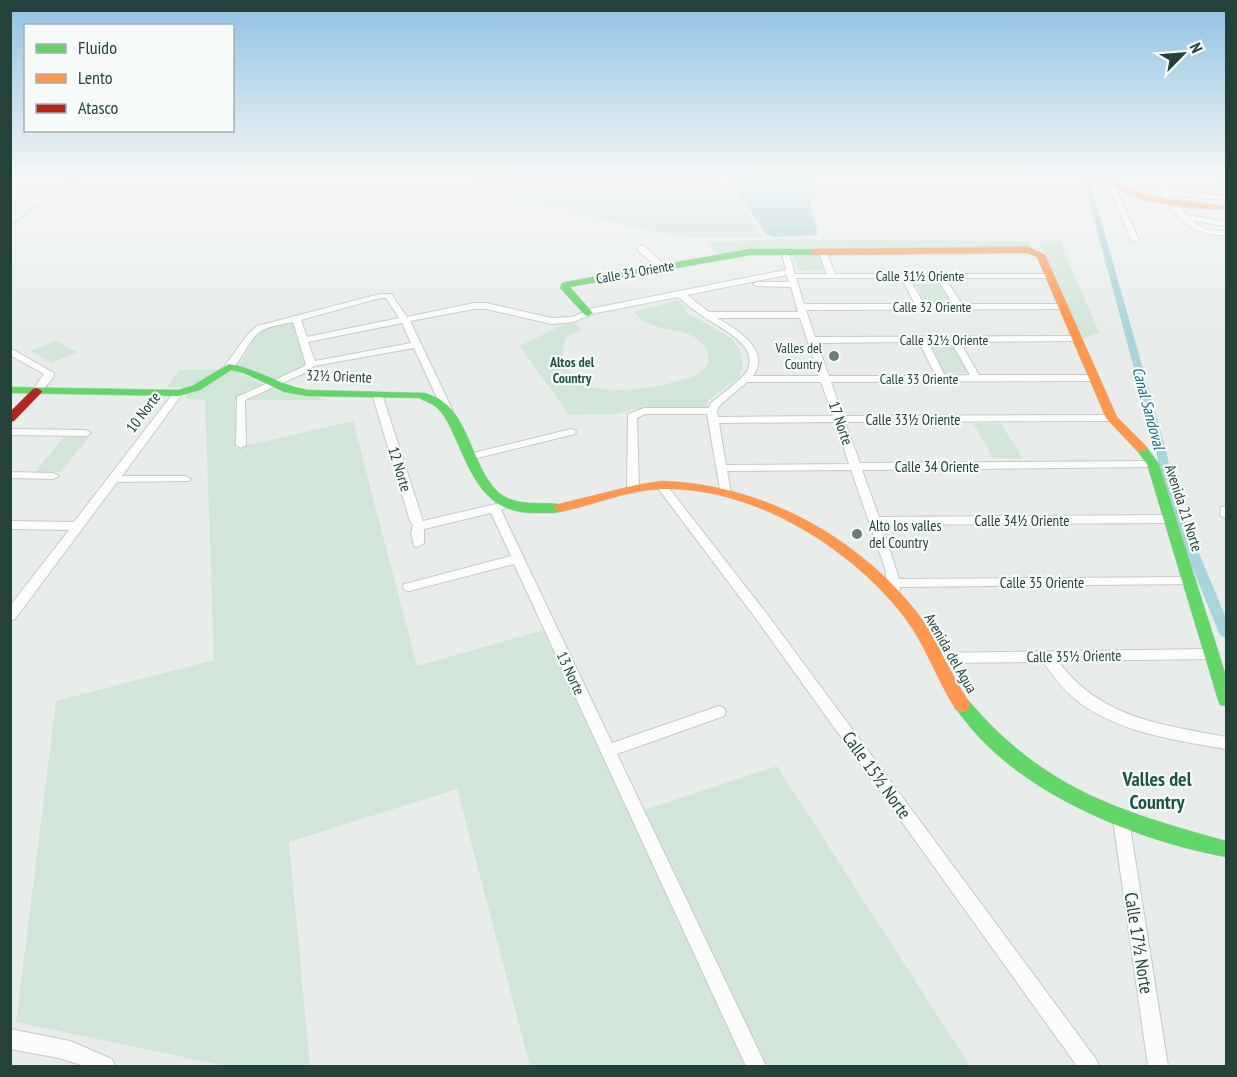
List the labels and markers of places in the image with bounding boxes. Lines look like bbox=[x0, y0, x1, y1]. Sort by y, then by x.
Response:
place label: Valles del Country bbox=[774, 339, 823, 373]
marker: Valles del Country bbox=[827, 349, 841, 363]
place label: Alto los valles del Country bbox=[869, 516, 941, 552]
marker: Alto los valles del Country bbox=[850, 527, 864, 541]

